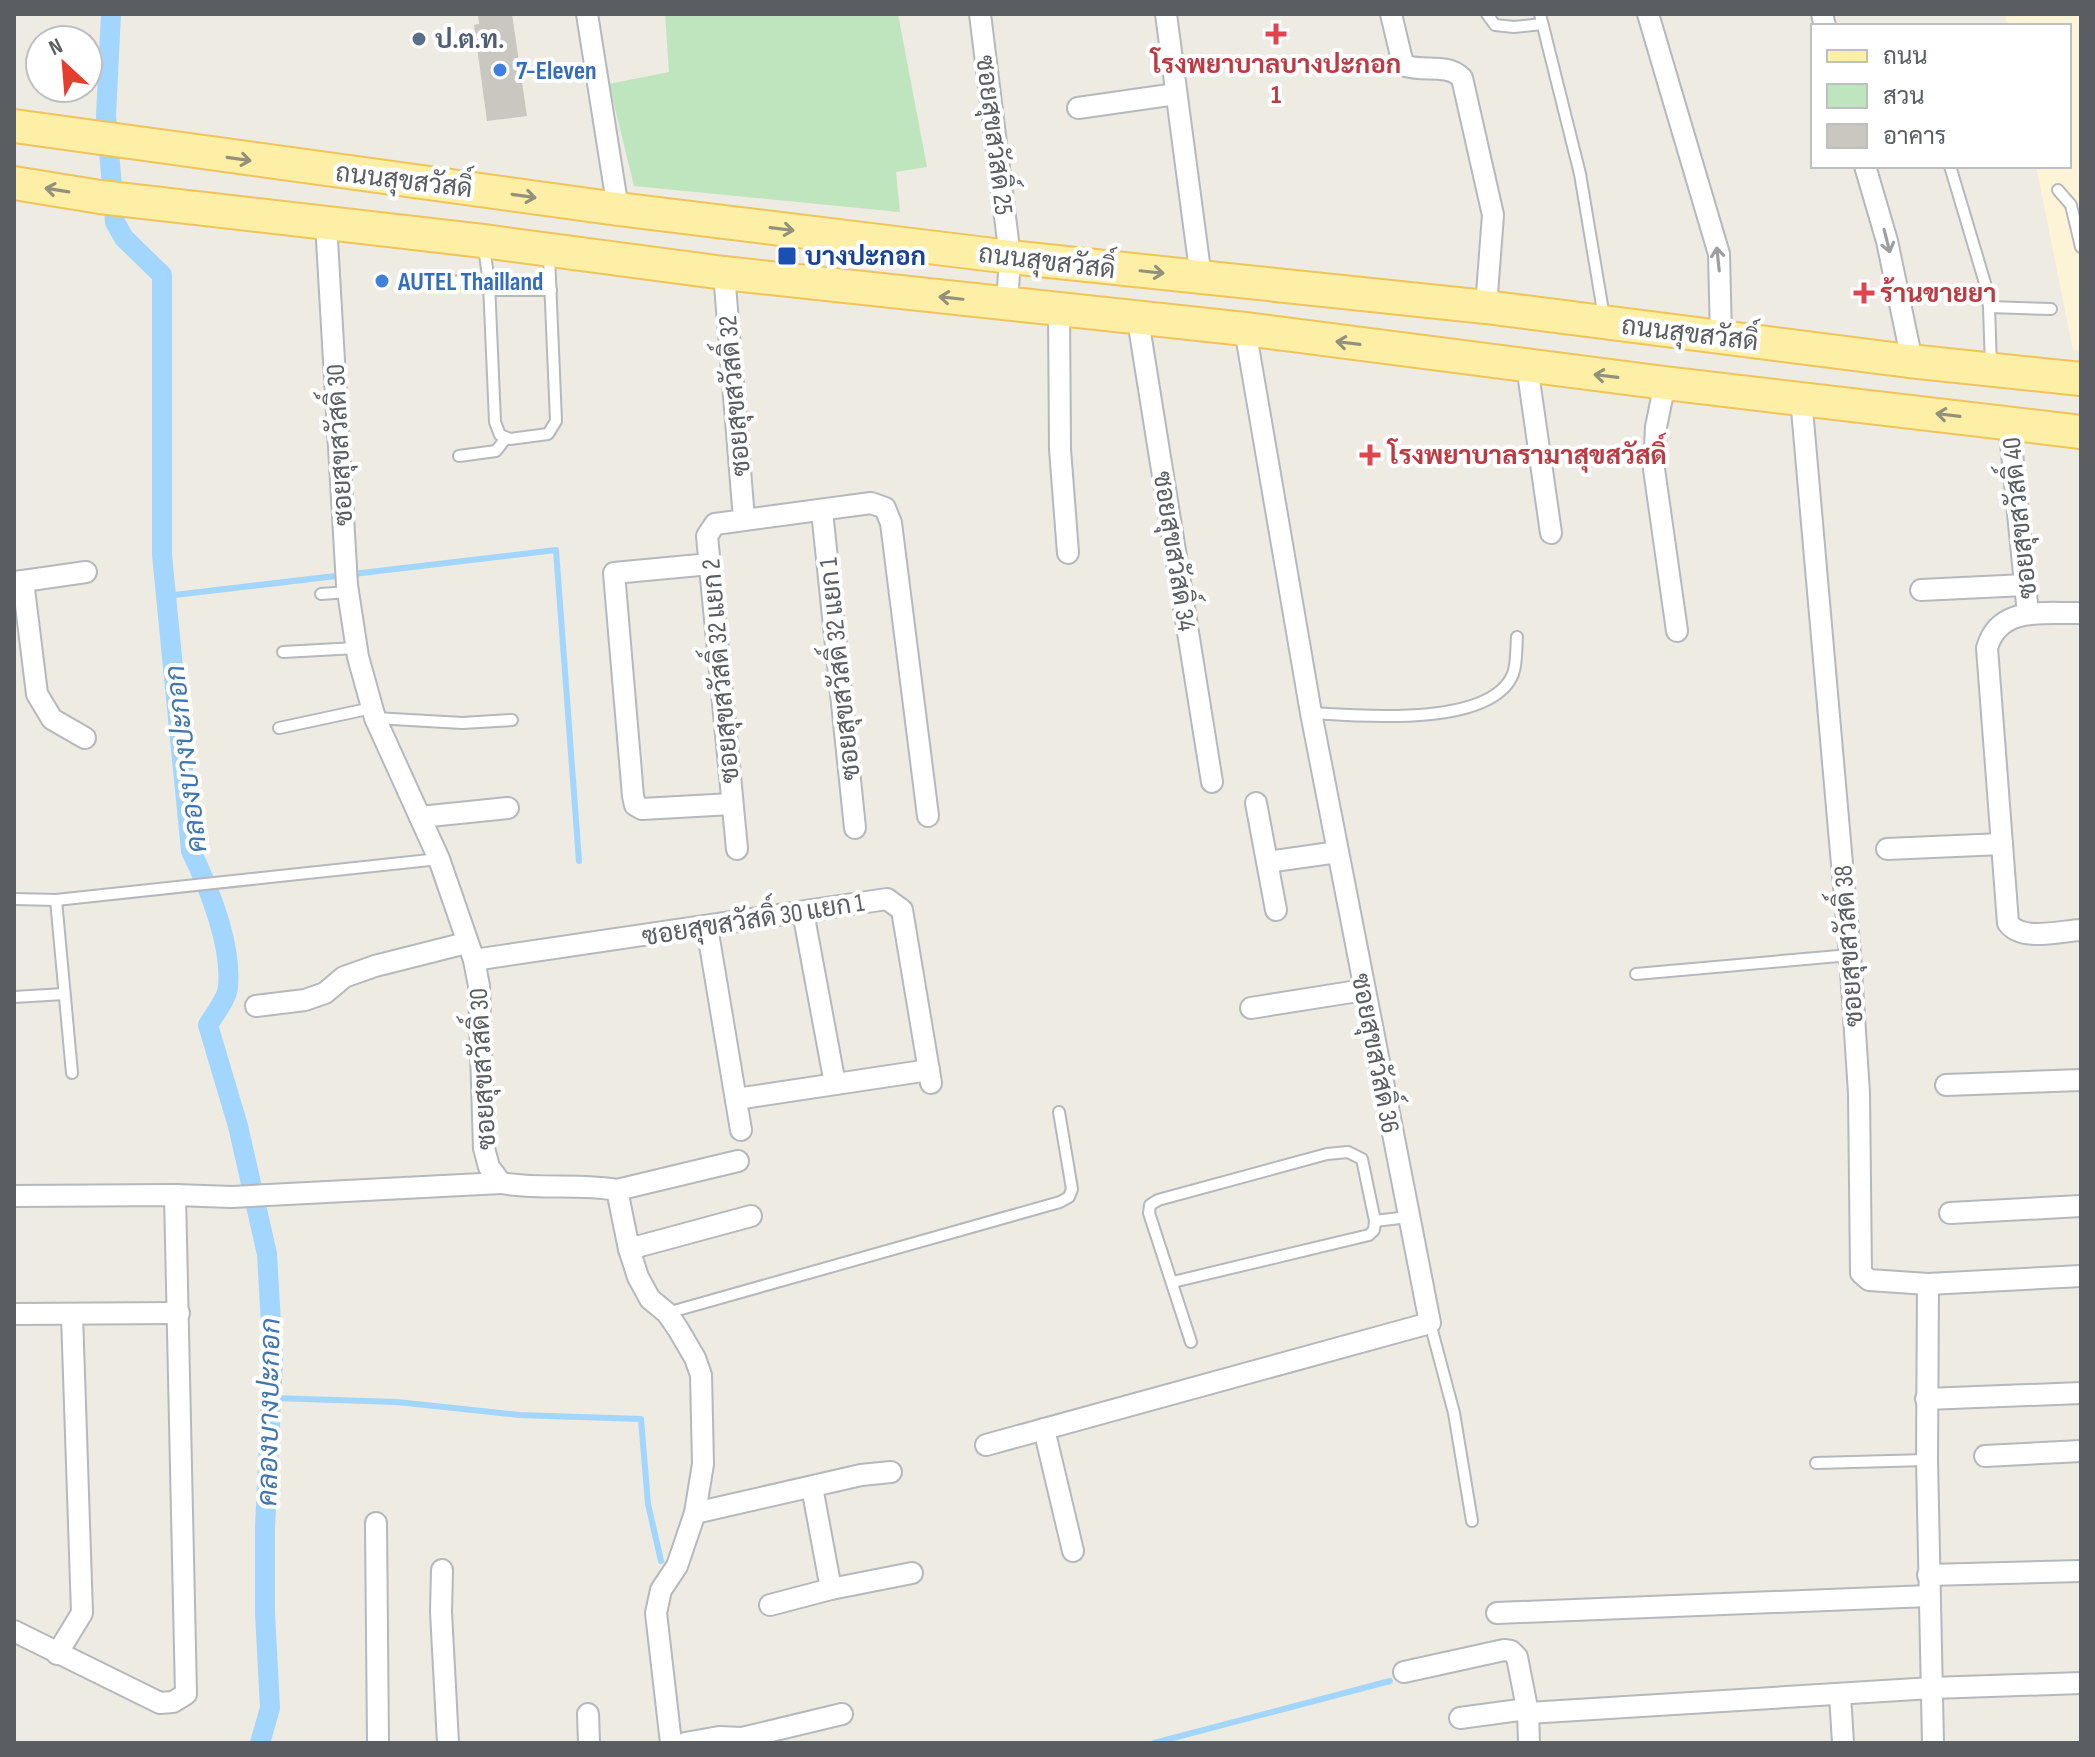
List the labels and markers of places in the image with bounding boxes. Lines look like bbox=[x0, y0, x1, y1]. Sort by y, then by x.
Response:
marker: โรงพยาบาลบางปะกอก 1 bbox=[1265, 23, 1287, 45]
place label: ป.ต.ท. bbox=[435, 25, 504, 56]
marker: ป.ต.ท. bbox=[410, 30, 428, 48]
place label: โรงพยาบาลบางปะกอก 1 bbox=[1149, 47, 1401, 111]
place label: 7-Eleven bbox=[516, 56, 597, 87]
marker: 7-Eleven bbox=[491, 61, 509, 79]
place label: บางปะกอก bbox=[805, 242, 926, 273]
marker: บางปะกอก bbox=[776, 245, 798, 267]
place label: AUTEL Thailland bbox=[397, 267, 543, 298]
marker: AUTEL Thailland bbox=[373, 272, 391, 290]
place label: ร้านขายยา bbox=[1880, 276, 1997, 310]
marker: ร้านขายยา bbox=[1855, 284, 1873, 302]
place label: โรงพยาบาลรามาสุขสวัสดิ์ bbox=[1386, 432, 1667, 473]
marker: โรงพยาบาลรามาสุขสวัสดิ์ bbox=[1359, 444, 1381, 466]

